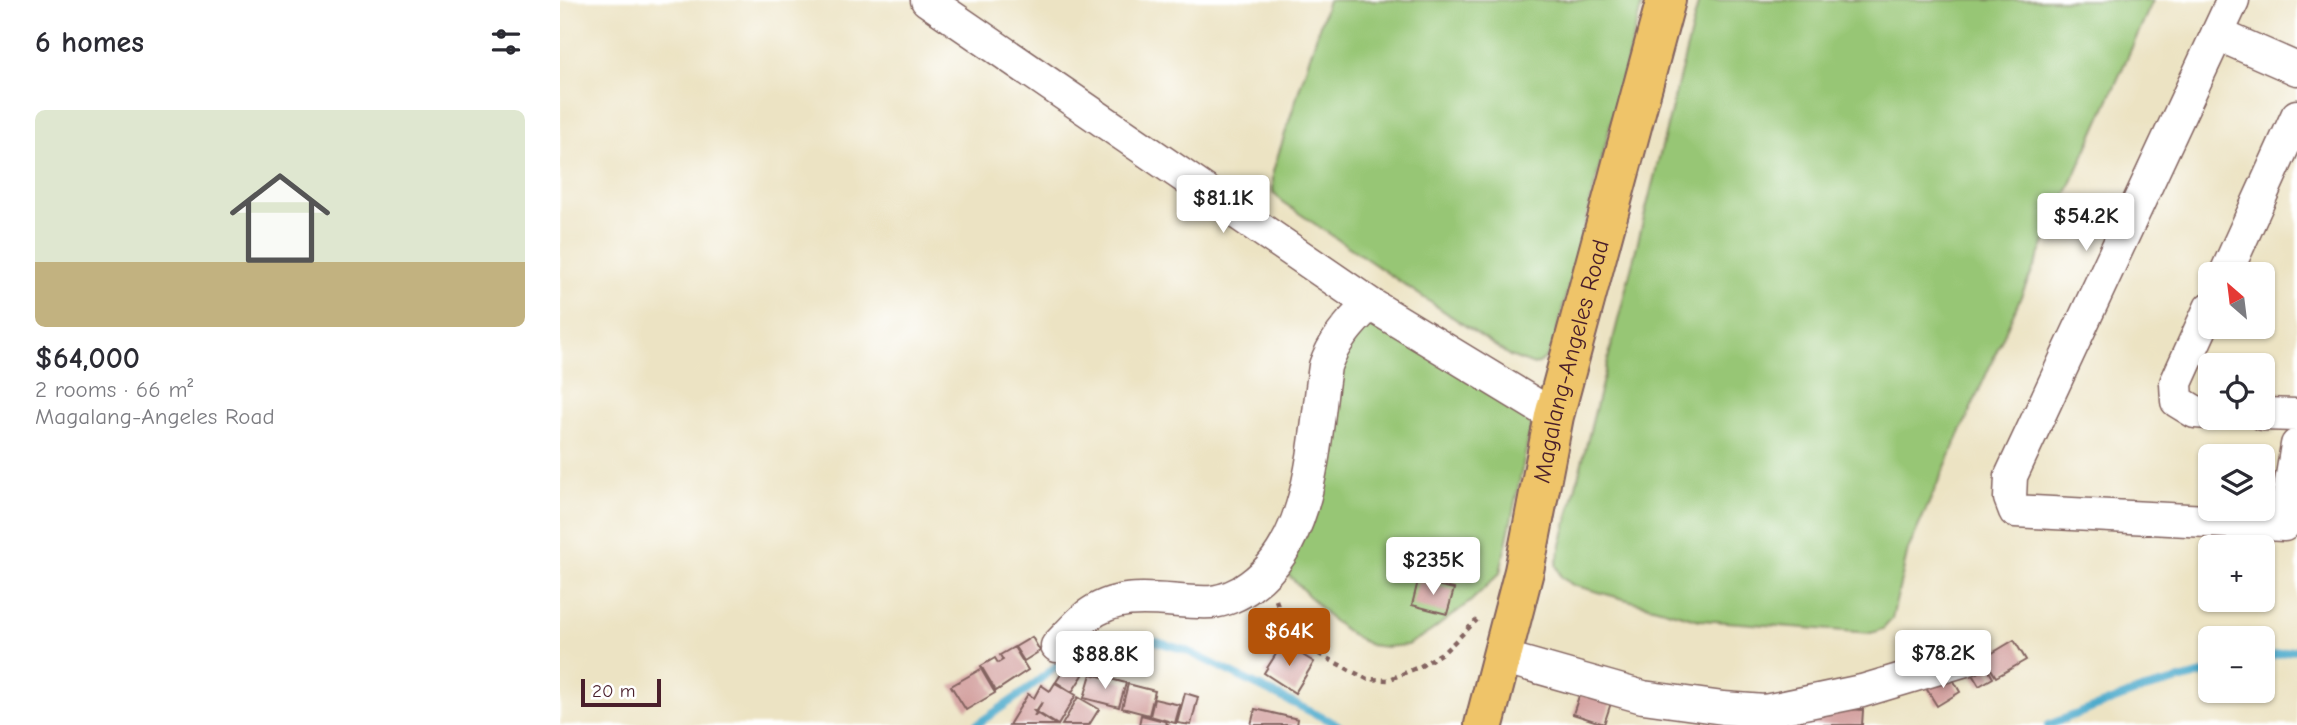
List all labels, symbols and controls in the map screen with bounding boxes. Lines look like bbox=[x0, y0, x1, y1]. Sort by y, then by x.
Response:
icon: filters bbox=[487, 23, 525, 61]
text: 6 homes bbox=[35, 25, 144, 60]
icon: home bbox=[217, 155, 343, 281]
pin: $81.1K bbox=[1166, 176, 1280, 235]
text: $81.1K bbox=[1193, 184, 1253, 211]
pin: $54.2K bbox=[2029, 194, 2143, 253]
text: $54.2K bbox=[2053, 202, 2119, 229]
street label: Magalang-Angeles Road bbox=[1527, 237, 1615, 486]
north arrow bbox=[2198, 262, 2275, 340]
map controls bbox=[2198, 262, 2275, 703]
text: $64,000 bbox=[35, 341, 140, 376]
button: locate bbox=[2198, 353, 2275, 430]
text: 2 rooms · 66 m² bbox=[35, 376, 193, 403]
text: Magalang-Angeles Road bbox=[35, 403, 275, 430]
button: layers bbox=[2198, 444, 2275, 521]
button: + bbox=[2198, 535, 2275, 612]
pin: $235K bbox=[1384, 538, 1482, 597]
text: $235K bbox=[1402, 546, 1464, 573]
pin: $64K bbox=[1248, 608, 1330, 668]
text: $64K bbox=[1264, 617, 1314, 644]
button: − bbox=[2198, 626, 2275, 703]
pin: $78.2K bbox=[1886, 630, 2000, 690]
pin: $88.8K bbox=[1048, 632, 1162, 691]
text: $78.2K bbox=[1911, 639, 1975, 666]
text: $88.8K bbox=[1072, 640, 1138, 667]
scale bar bbox=[581, 676, 662, 708]
text: 20 m bbox=[592, 680, 636, 702]

